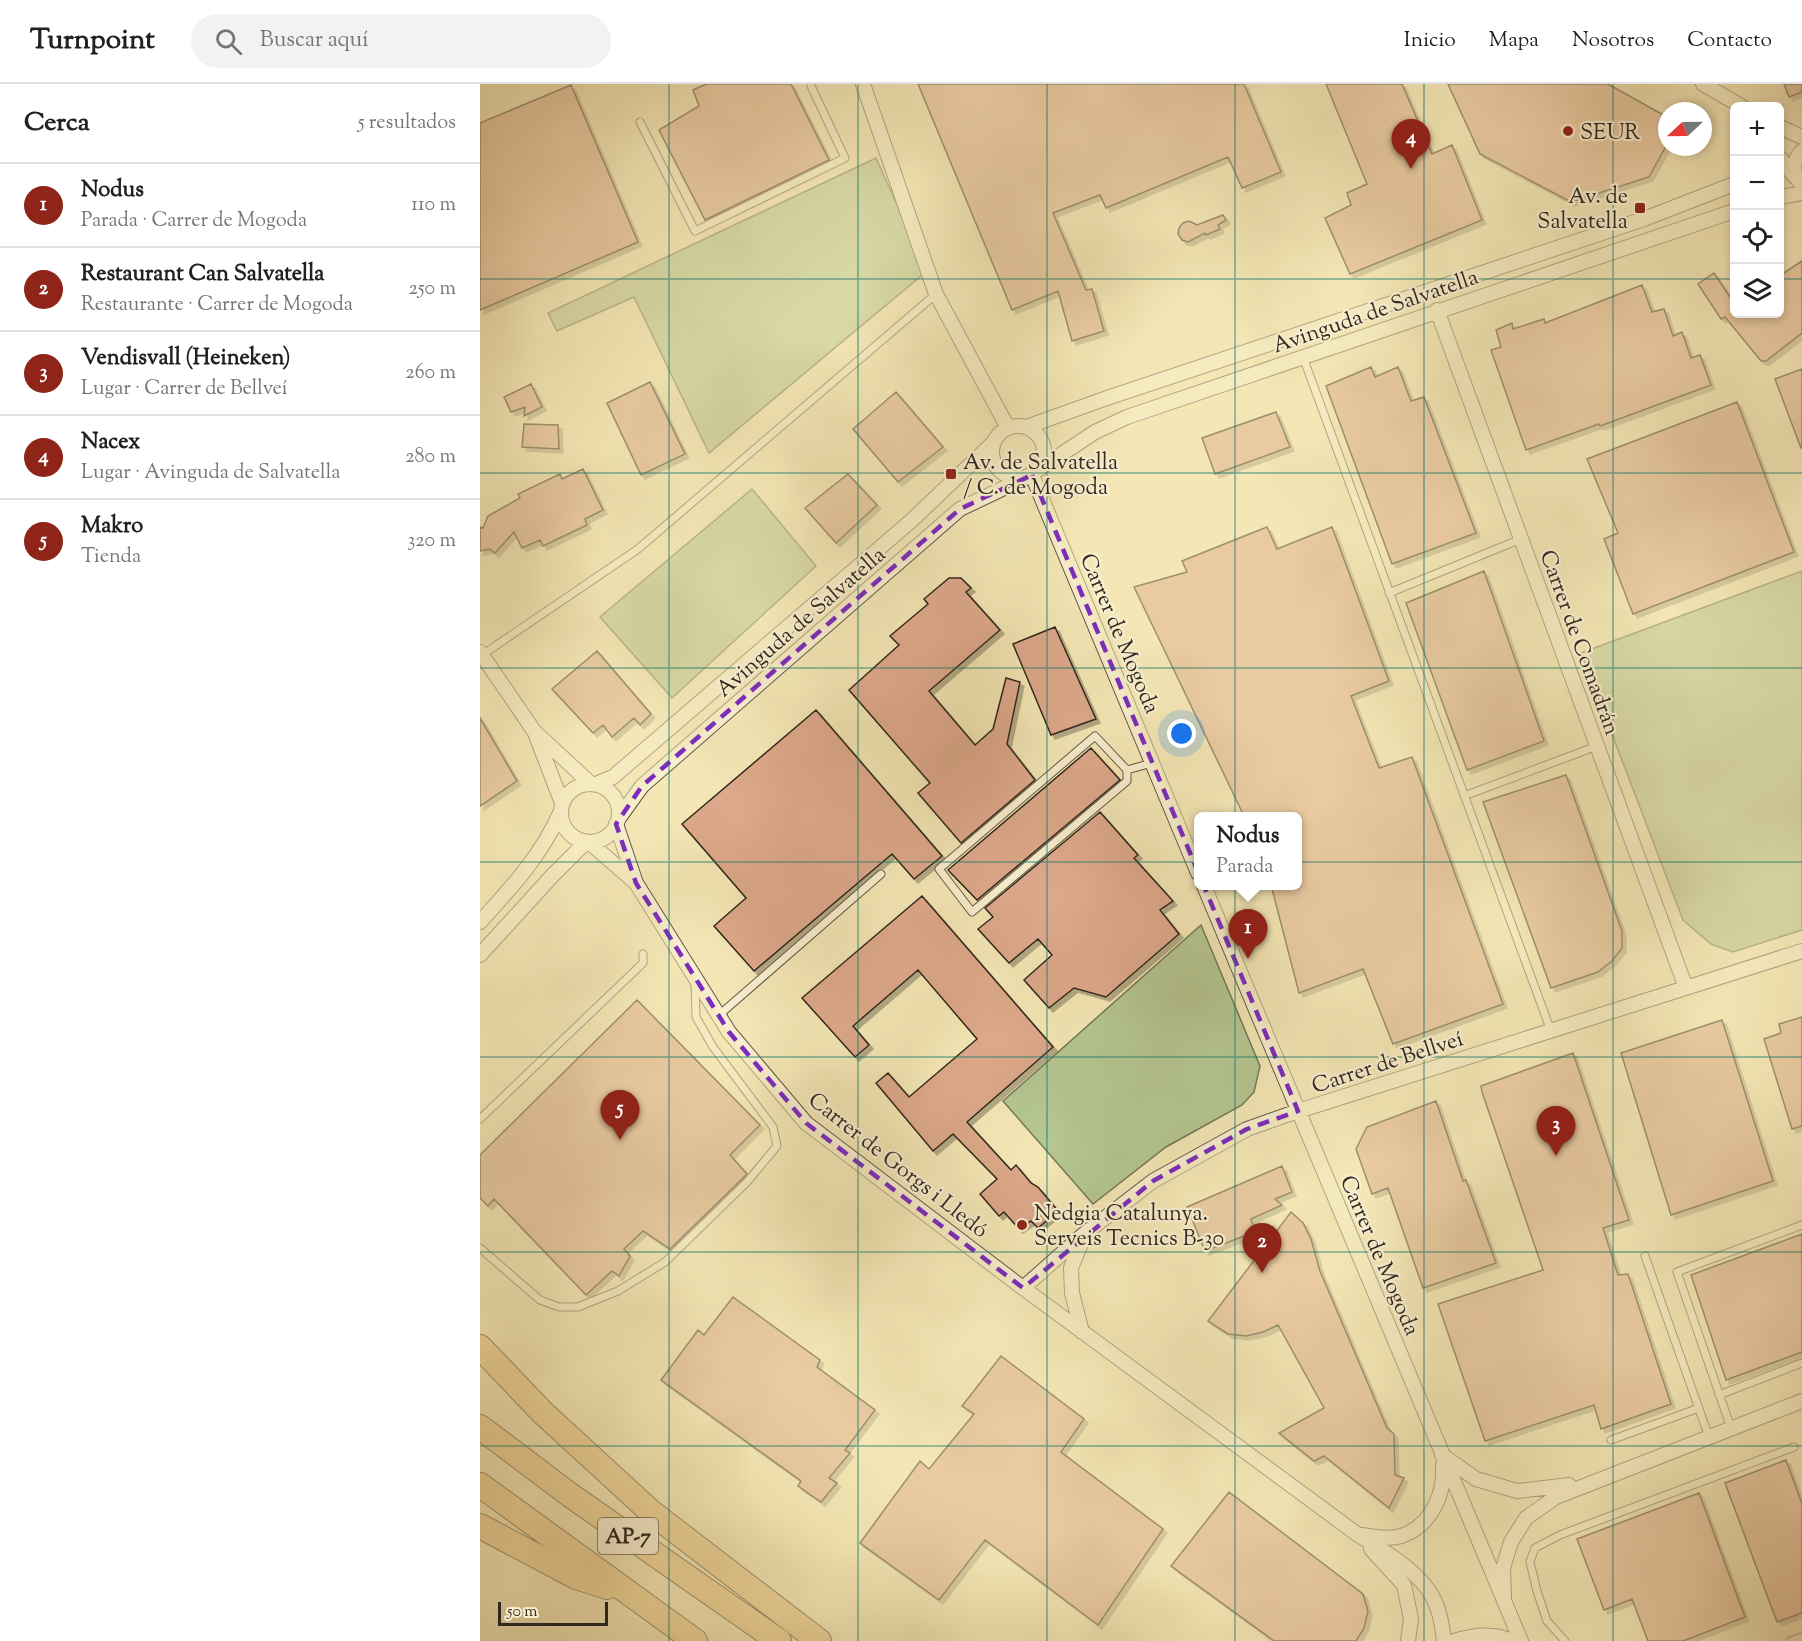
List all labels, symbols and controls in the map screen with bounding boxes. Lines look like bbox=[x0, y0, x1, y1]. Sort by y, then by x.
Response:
search box bbox=[191, 14, 611, 68]
text: Turnpoint bbox=[30, 21, 155, 61]
icon: search bbox=[212, 25, 245, 58]
text: Buscar aquí bbox=[260, 25, 369, 57]
text: Inicio bbox=[1404, 26, 1456, 56]
text: Mapa bbox=[1489, 26, 1539, 56]
text: Nosotros bbox=[1572, 26, 1654, 56]
text: Contacto bbox=[1687, 26, 1772, 56]
north arrow bbox=[1658, 102, 1712, 156]
map controls bbox=[1730, 102, 1784, 318]
button: + bbox=[1730, 102, 1784, 156]
text: Cerca bbox=[24, 105, 90, 142]
text: 5 resultados bbox=[358, 109, 456, 138]
place label: SEUR bbox=[1580, 118, 1640, 150]
pin: 4 bbox=[1392, 120, 1430, 169]
marker: SEUR bbox=[1561, 124, 1575, 138]
button: − bbox=[1730, 156, 1784, 210]
text: Nodus bbox=[81, 175, 144, 207]
place label: Av. de Salvatella bbox=[1537, 182, 1628, 239]
text: 1 bbox=[40, 191, 47, 220]
text: 110 m bbox=[411, 191, 456, 220]
marker: Av. de Salvatella bbox=[1633, 201, 1647, 215]
text: Parada · Carrer de Mogoda bbox=[81, 207, 307, 236]
button: locate bbox=[1730, 210, 1784, 264]
text: Restaurant Can Salvatella bbox=[81, 259, 324, 291]
street label: Avinguda de Salvatella bbox=[1269, 263, 1483, 363]
button: layers bbox=[1730, 264, 1784, 318]
text: 2 bbox=[39, 275, 48, 304]
text: 250 m bbox=[408, 275, 456, 304]
text: Restaurante · Carrer de Mogoda bbox=[81, 291, 353, 320]
text: Vendisvall (Heineken) bbox=[81, 343, 291, 375]
text: 3 bbox=[39, 359, 48, 388]
text: 260 m bbox=[405, 359, 456, 388]
text: Lugar · Carrer de Bellveí bbox=[81, 375, 288, 404]
text: Nacex bbox=[81, 427, 140, 459]
text: 4 bbox=[38, 443, 49, 472]
text: 280 m bbox=[405, 443, 456, 472]
place label: Av. de Salvatella / C. de Mogoda bbox=[963, 448, 1118, 505]
text: Lugar · Avinguda de Salvatella bbox=[81, 459, 340, 488]
marker: Av. de Salvatella / C. de Mogoda bbox=[944, 467, 958, 481]
text: Makro bbox=[81, 511, 143, 543]
text: 5 bbox=[40, 527, 47, 556]
text: 320 m bbox=[407, 527, 456, 556]
street label: Avinguda de Salvatella bbox=[710, 540, 894, 706]
text: Tienda bbox=[81, 543, 141, 572]
street label: Carrer de Comadrán bbox=[1530, 546, 1627, 740]
street label: Carrer de Mogoda bbox=[1070, 549, 1166, 719]
your location bbox=[1167, 719, 1196, 748]
popup bbox=[1194, 812, 1302, 890]
text: Nodus bbox=[1217, 821, 1279, 853]
text: Parada bbox=[1217, 853, 1274, 882]
pin: 1 bbox=[1228, 910, 1268, 959]
street label: Carrer de Bellveí bbox=[1308, 1024, 1468, 1103]
street label: Carrer de Gorgs i Lledó bbox=[800, 1086, 994, 1247]
pin: 5 bbox=[600, 1090, 640, 1140]
pin: 3 bbox=[1536, 1106, 1576, 1156]
street label: Carrer de Mogoda bbox=[1330, 1171, 1426, 1341]
place label: Nedgia Catalunya. Serveis Tecnics B-30 bbox=[1034, 1199, 1224, 1256]
marker: Nedgia Catalunya. Serveis Tecnics B-30 bbox=[1015, 1218, 1029, 1232]
pin: 2 bbox=[1242, 1224, 1282, 1273]
road number: AP-7 bbox=[598, 1518, 658, 1554]
scale bar bbox=[498, 1599, 608, 1626]
text: 50 m bbox=[507, 1601, 538, 1624]

